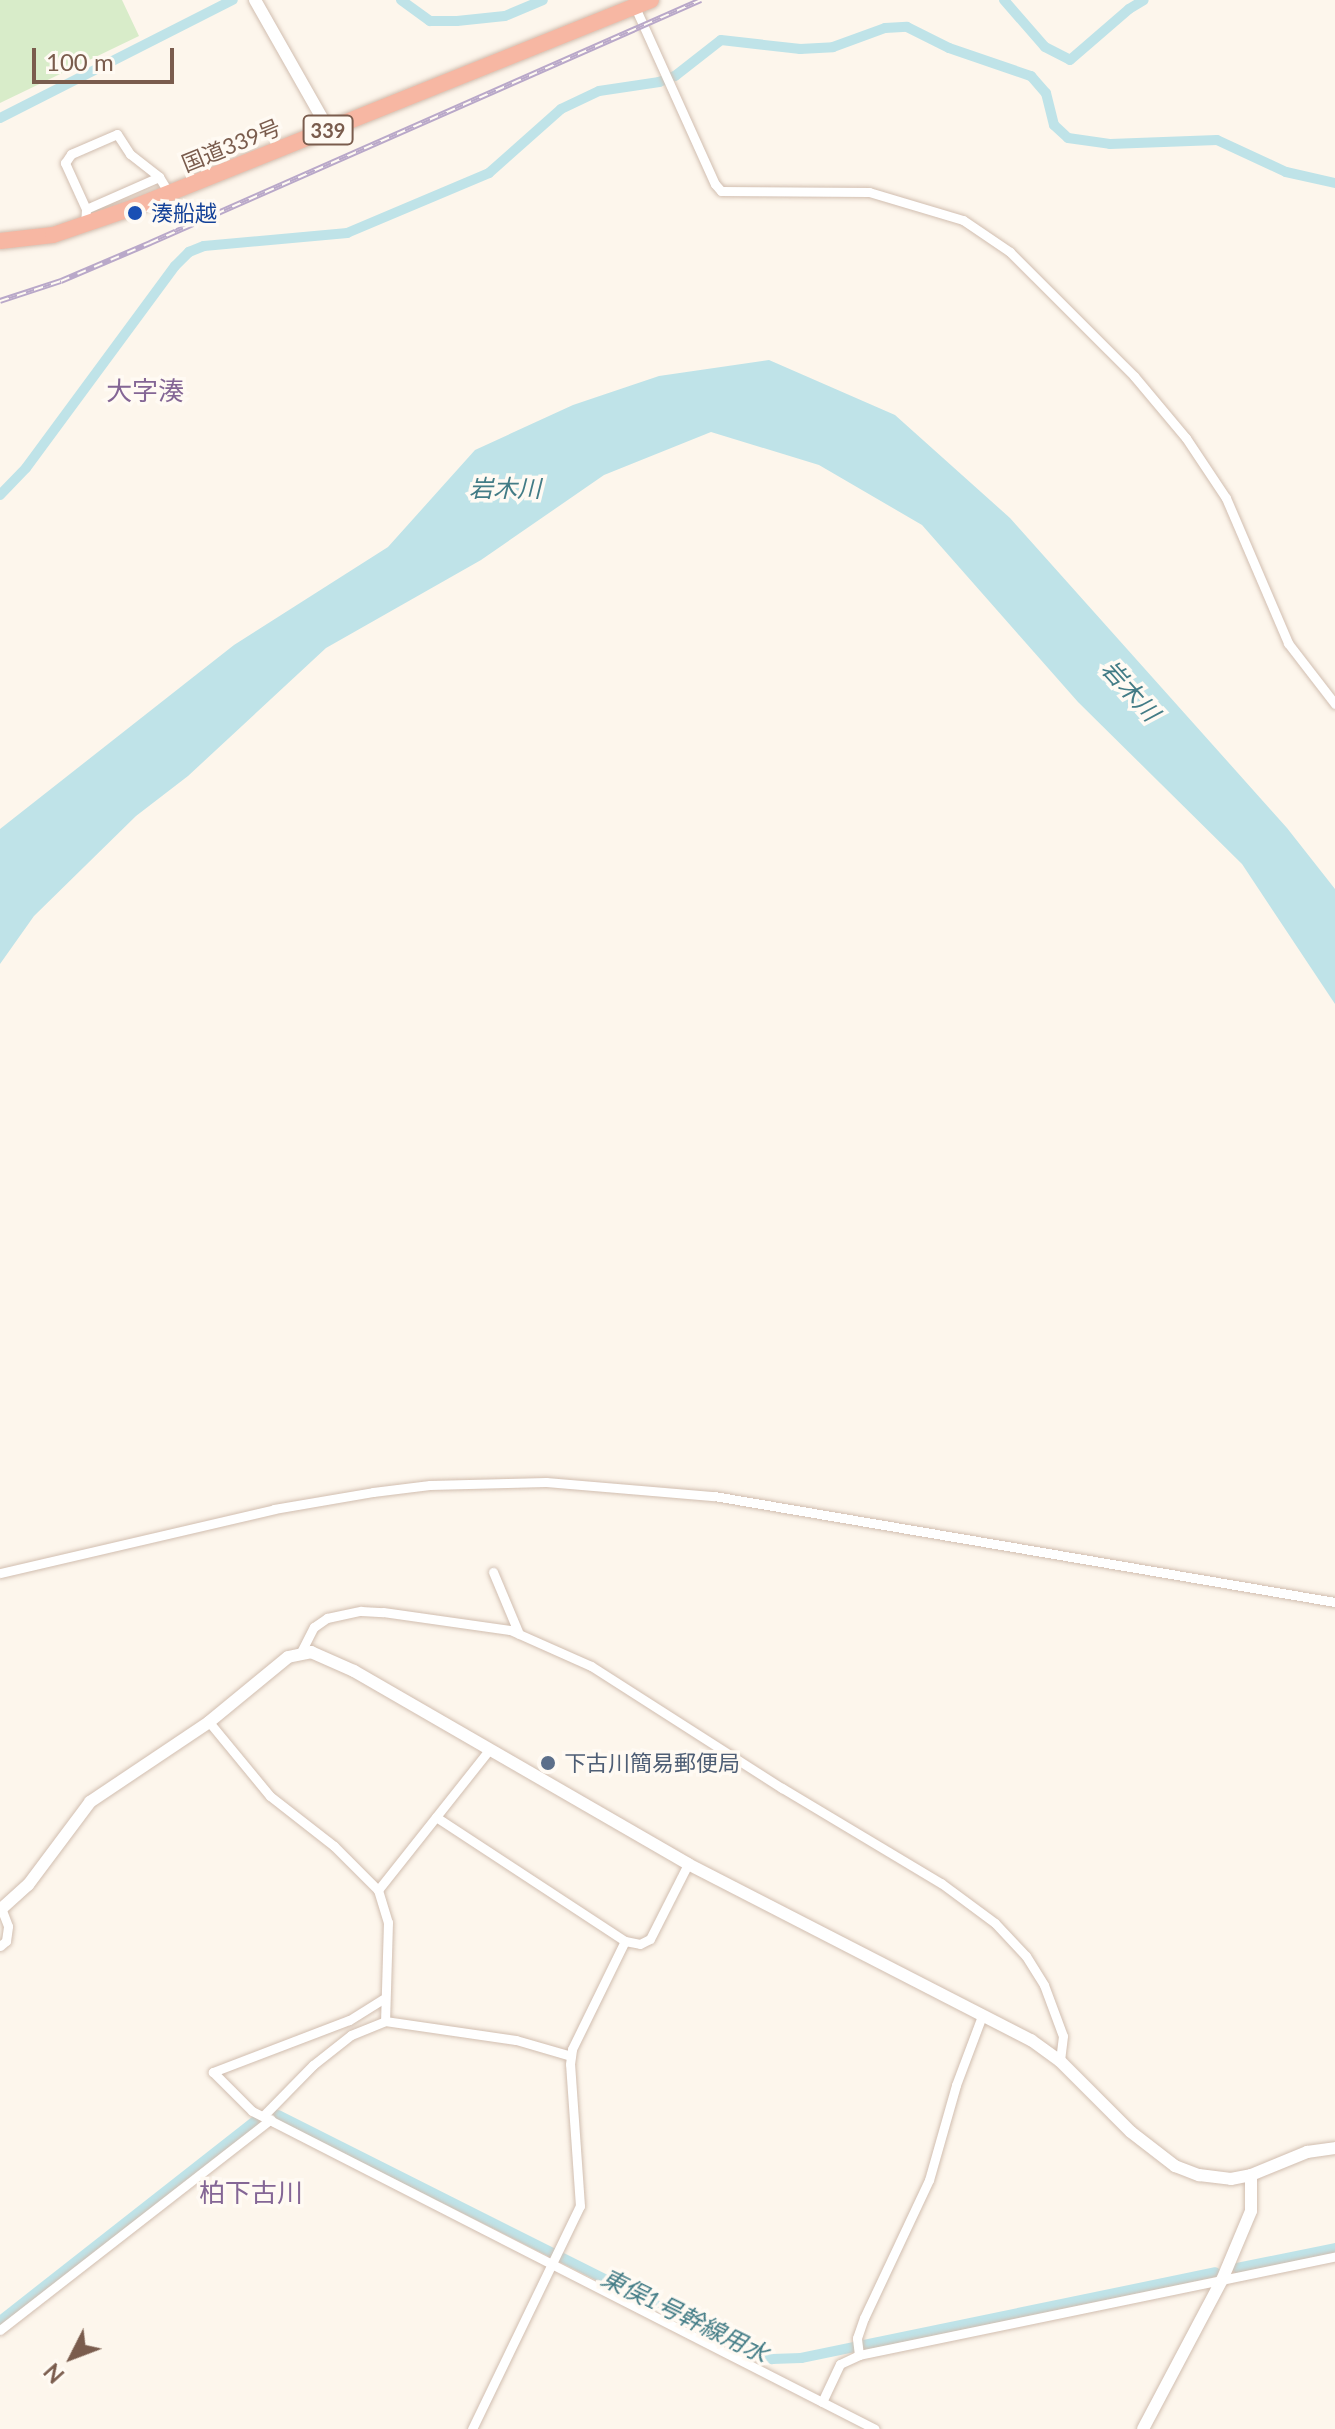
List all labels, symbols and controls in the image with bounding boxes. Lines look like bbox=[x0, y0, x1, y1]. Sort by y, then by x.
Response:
scale bar bbox=[36, 32, 178, 82]
text: 100 m bbox=[46, 47, 114, 76]
street label: 国道339号 bbox=[178, 113, 284, 177]
road number: 339 bbox=[302, 114, 354, 146]
place label: 湊船越 bbox=[151, 200, 217, 226]
marker: 湊船越 bbox=[126, 204, 144, 222]
district label: 大字湊 bbox=[106, 375, 184, 407]
water label: 岩木川 bbox=[469, 474, 541, 502]
water label: 岩木川 bbox=[1096, 654, 1166, 726]
place label: 下古川簡易郵便局 bbox=[564, 1750, 740, 1776]
marker: 下古川簡易郵便局 bbox=[539, 1754, 557, 1772]
district label: 柏下古川 bbox=[199, 2177, 303, 2209]
water label: 東俣1号幹線用水 bbox=[597, 2262, 773, 2368]
north arrow bbox=[32, 2317, 112, 2397]
text: N bbox=[38, 2358, 70, 2389]

